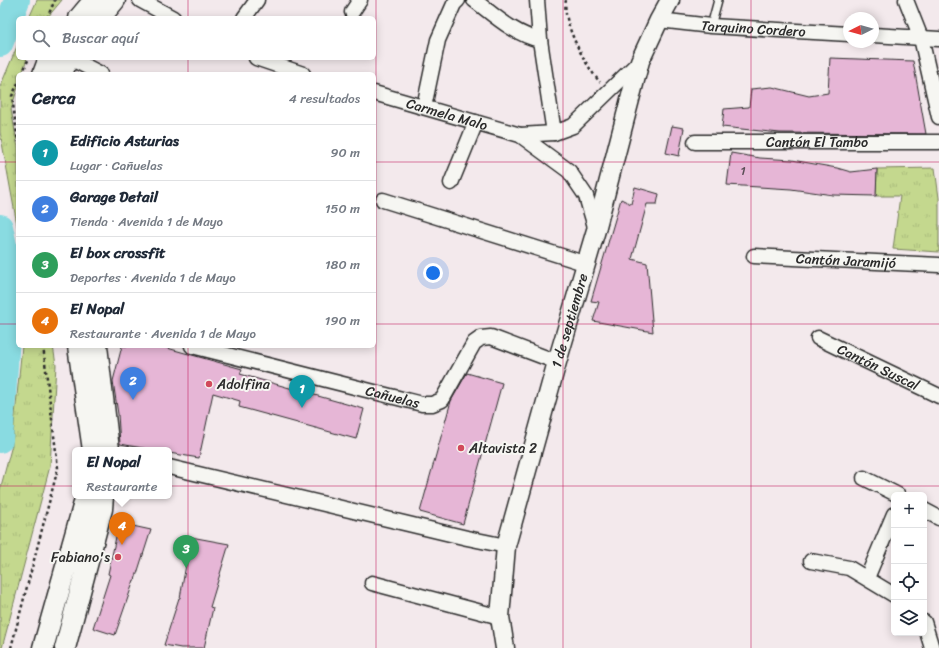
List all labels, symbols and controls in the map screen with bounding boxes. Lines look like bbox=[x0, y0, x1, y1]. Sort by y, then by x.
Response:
north arrow bbox=[843, 12, 879, 48]
street label: Tarquino Cordero bbox=[700, 13, 806, 44]
search box bbox=[16, 16, 376, 60]
text: Buscar aquí bbox=[62, 25, 139, 51]
icon: search bbox=[30, 27, 52, 49]
text: Cerca bbox=[32, 83, 75, 113]
text: 4 resultados bbox=[289, 87, 360, 110]
street label: Carmela Malo bbox=[403, 91, 491, 138]
text: Edificio Asturias bbox=[70, 128, 179, 154]
street label: Cantón El Tambo bbox=[766, 130, 868, 155]
text: 1 bbox=[42, 141, 48, 164]
text: 90 m bbox=[330, 141, 360, 164]
text: Lugar · Cañuelas bbox=[70, 154, 163, 177]
house number: 1 bbox=[740, 160, 746, 182]
text: Garage Detail bbox=[70, 184, 158, 210]
text: 2 bbox=[41, 197, 49, 220]
text: 150 m bbox=[325, 197, 360, 220]
text: Tienda · Avenida 1 de Mayo bbox=[70, 210, 223, 233]
text: El box crossfit bbox=[70, 240, 166, 266]
street label: Cantón Jaramijó bbox=[795, 246, 897, 276]
text: 3 bbox=[41, 253, 49, 276]
text: 180 m bbox=[325, 253, 360, 276]
your location bbox=[423, 263, 443, 283]
text: Deportes · Avenida 1 de Mayo bbox=[70, 266, 236, 289]
street label: 1 de septiembre bbox=[544, 270, 596, 371]
text: El Nopal bbox=[70, 296, 124, 322]
text: 4 bbox=[41, 309, 49, 332]
text: 190 m bbox=[325, 309, 360, 332]
text: Restaurante · Avenida 1 de Mayo bbox=[70, 322, 256, 345]
street label: Cantón Suscal bbox=[833, 337, 924, 398]
pin: 2 bbox=[120, 367, 146, 400]
place label: Adolfina bbox=[216, 372, 271, 397]
pin: 1 bbox=[289, 375, 315, 408]
street label: Cañuelas bbox=[363, 378, 423, 416]
marker: Adolfina bbox=[204, 379, 214, 389]
place label: Altavista 2 bbox=[468, 436, 537, 461]
marker: Altavista 2 bbox=[456, 443, 466, 453]
popup bbox=[72, 447, 172, 499]
text: El Nopal bbox=[87, 449, 141, 475]
text: Restaurante bbox=[87, 475, 157, 498]
map controls bbox=[891, 492, 927, 636]
button: + bbox=[891, 492, 927, 528]
pin: 4 bbox=[109, 512, 135, 545]
button: − bbox=[891, 528, 927, 564]
pin: 3 bbox=[173, 535, 199, 568]
place label: Fabiano's bbox=[51, 545, 110, 570]
marker: Fabiano's bbox=[113, 552, 123, 562]
button: locate bbox=[891, 564, 927, 600]
button: layers bbox=[891, 600, 927, 636]

